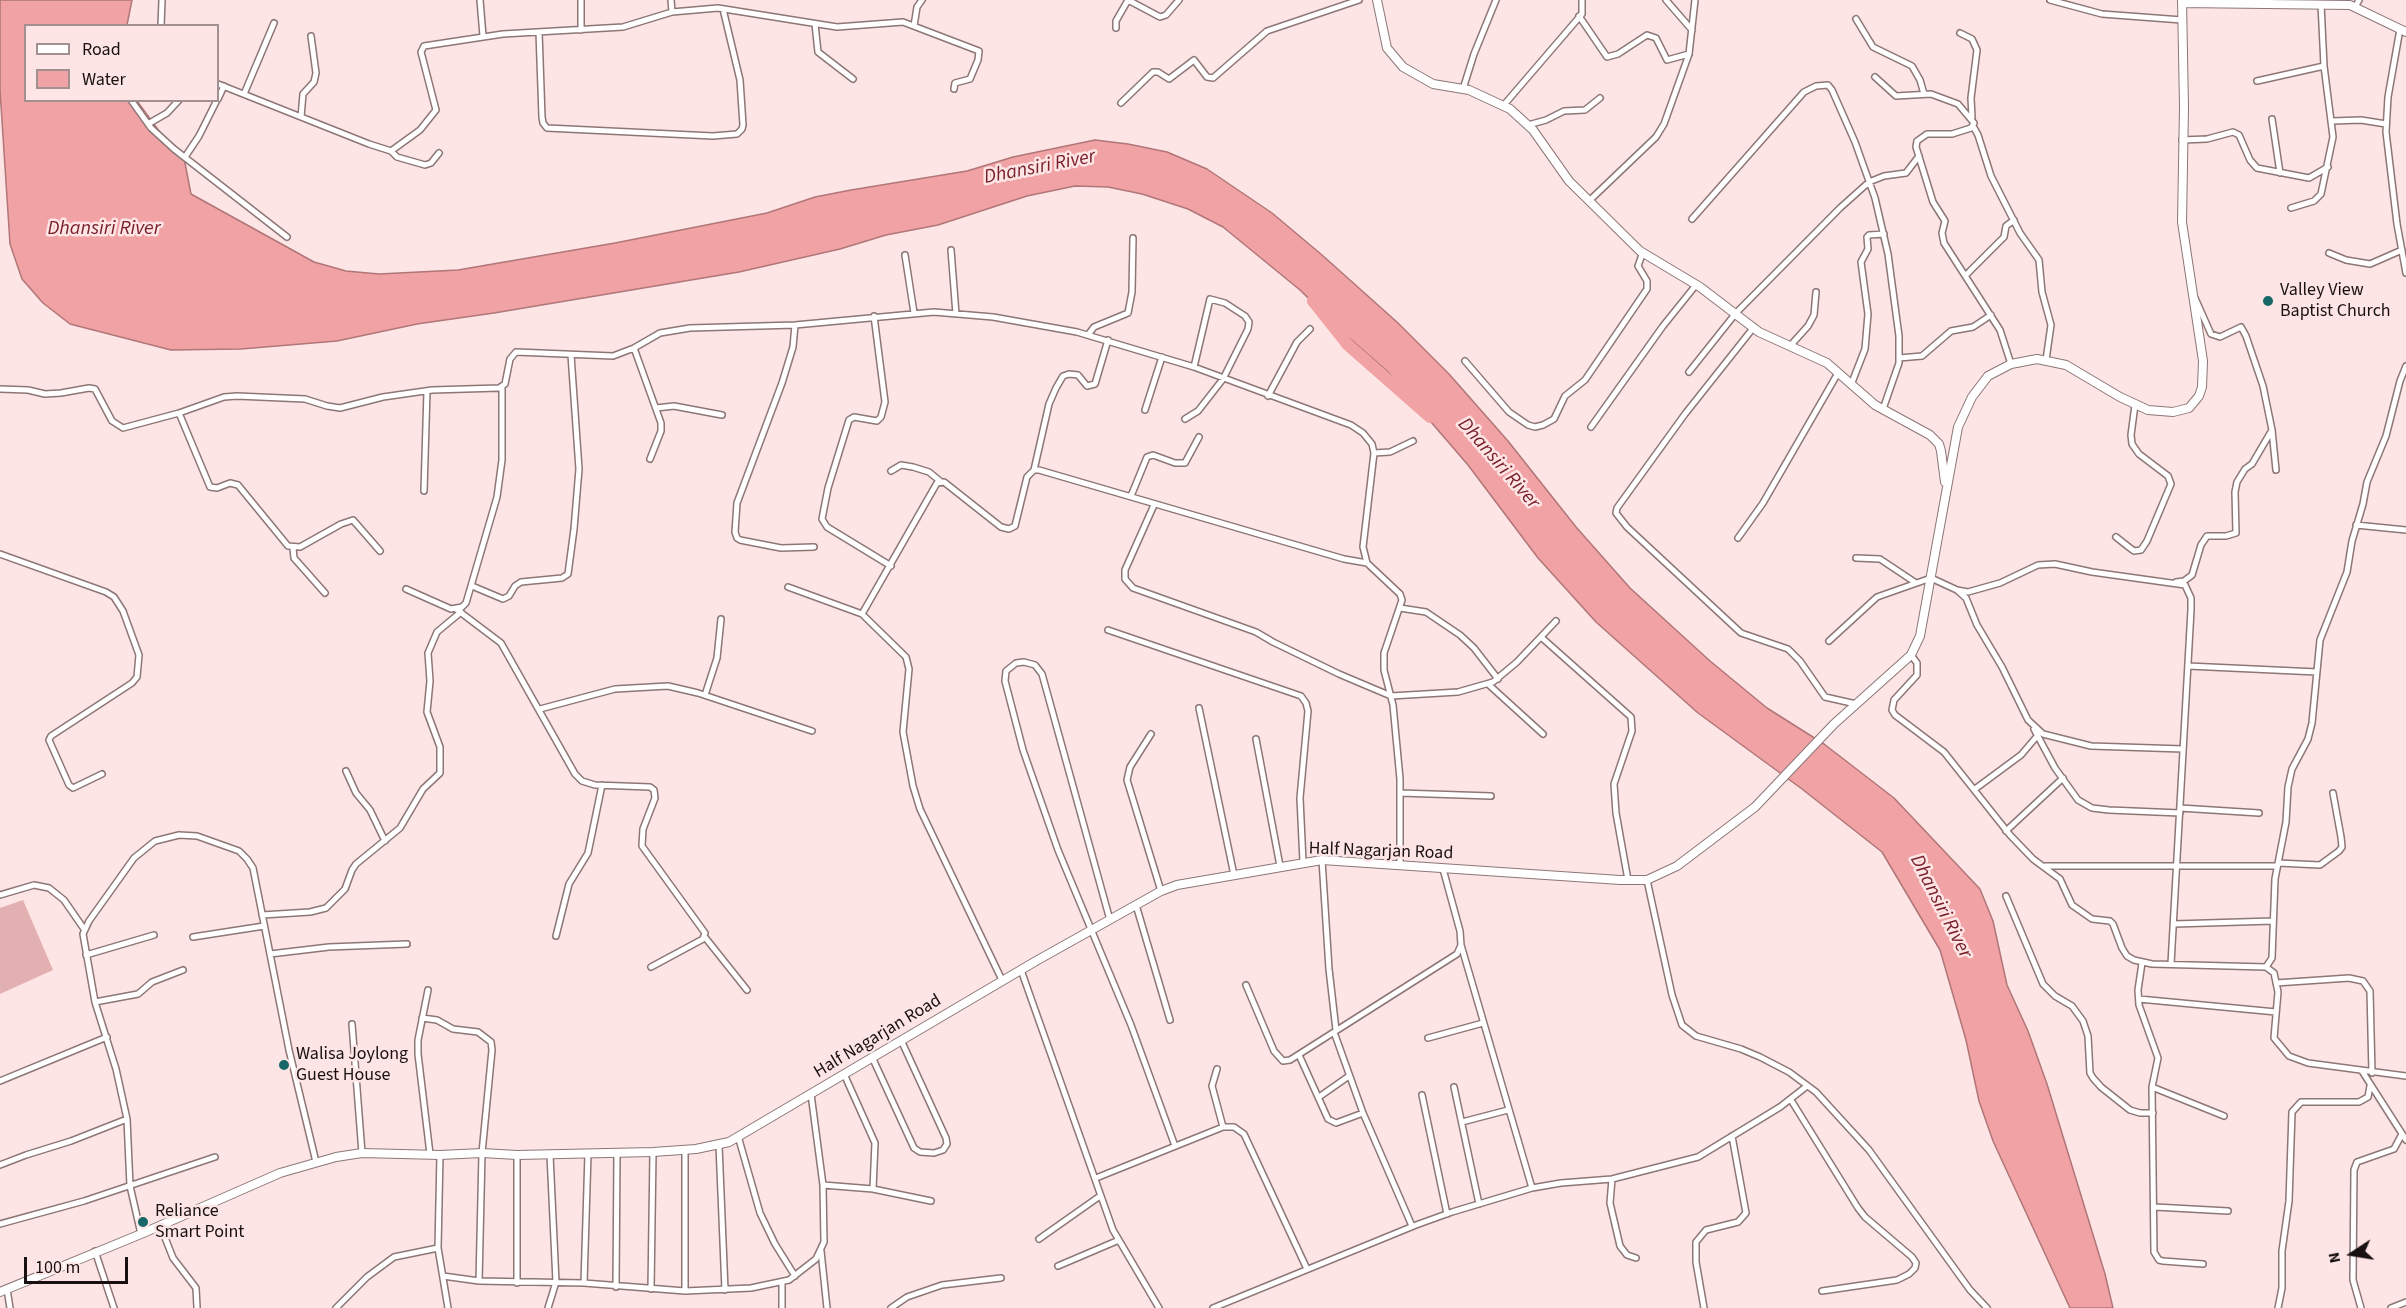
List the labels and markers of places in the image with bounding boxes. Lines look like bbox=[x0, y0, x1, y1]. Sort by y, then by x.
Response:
place label: Valley View Baptist Church bbox=[2280, 280, 2391, 322]
marker: Valley View Baptist Church bbox=[2261, 294, 2275, 308]
place label: Walisa Joylong Guest House bbox=[296, 1044, 408, 1086]
marker: Walisa Joylong Guest House bbox=[277, 1058, 291, 1072]
place label: Reliance Smart Point bbox=[155, 1201, 244, 1244]
marker: Reliance Smart Point bbox=[136, 1215, 150, 1229]

